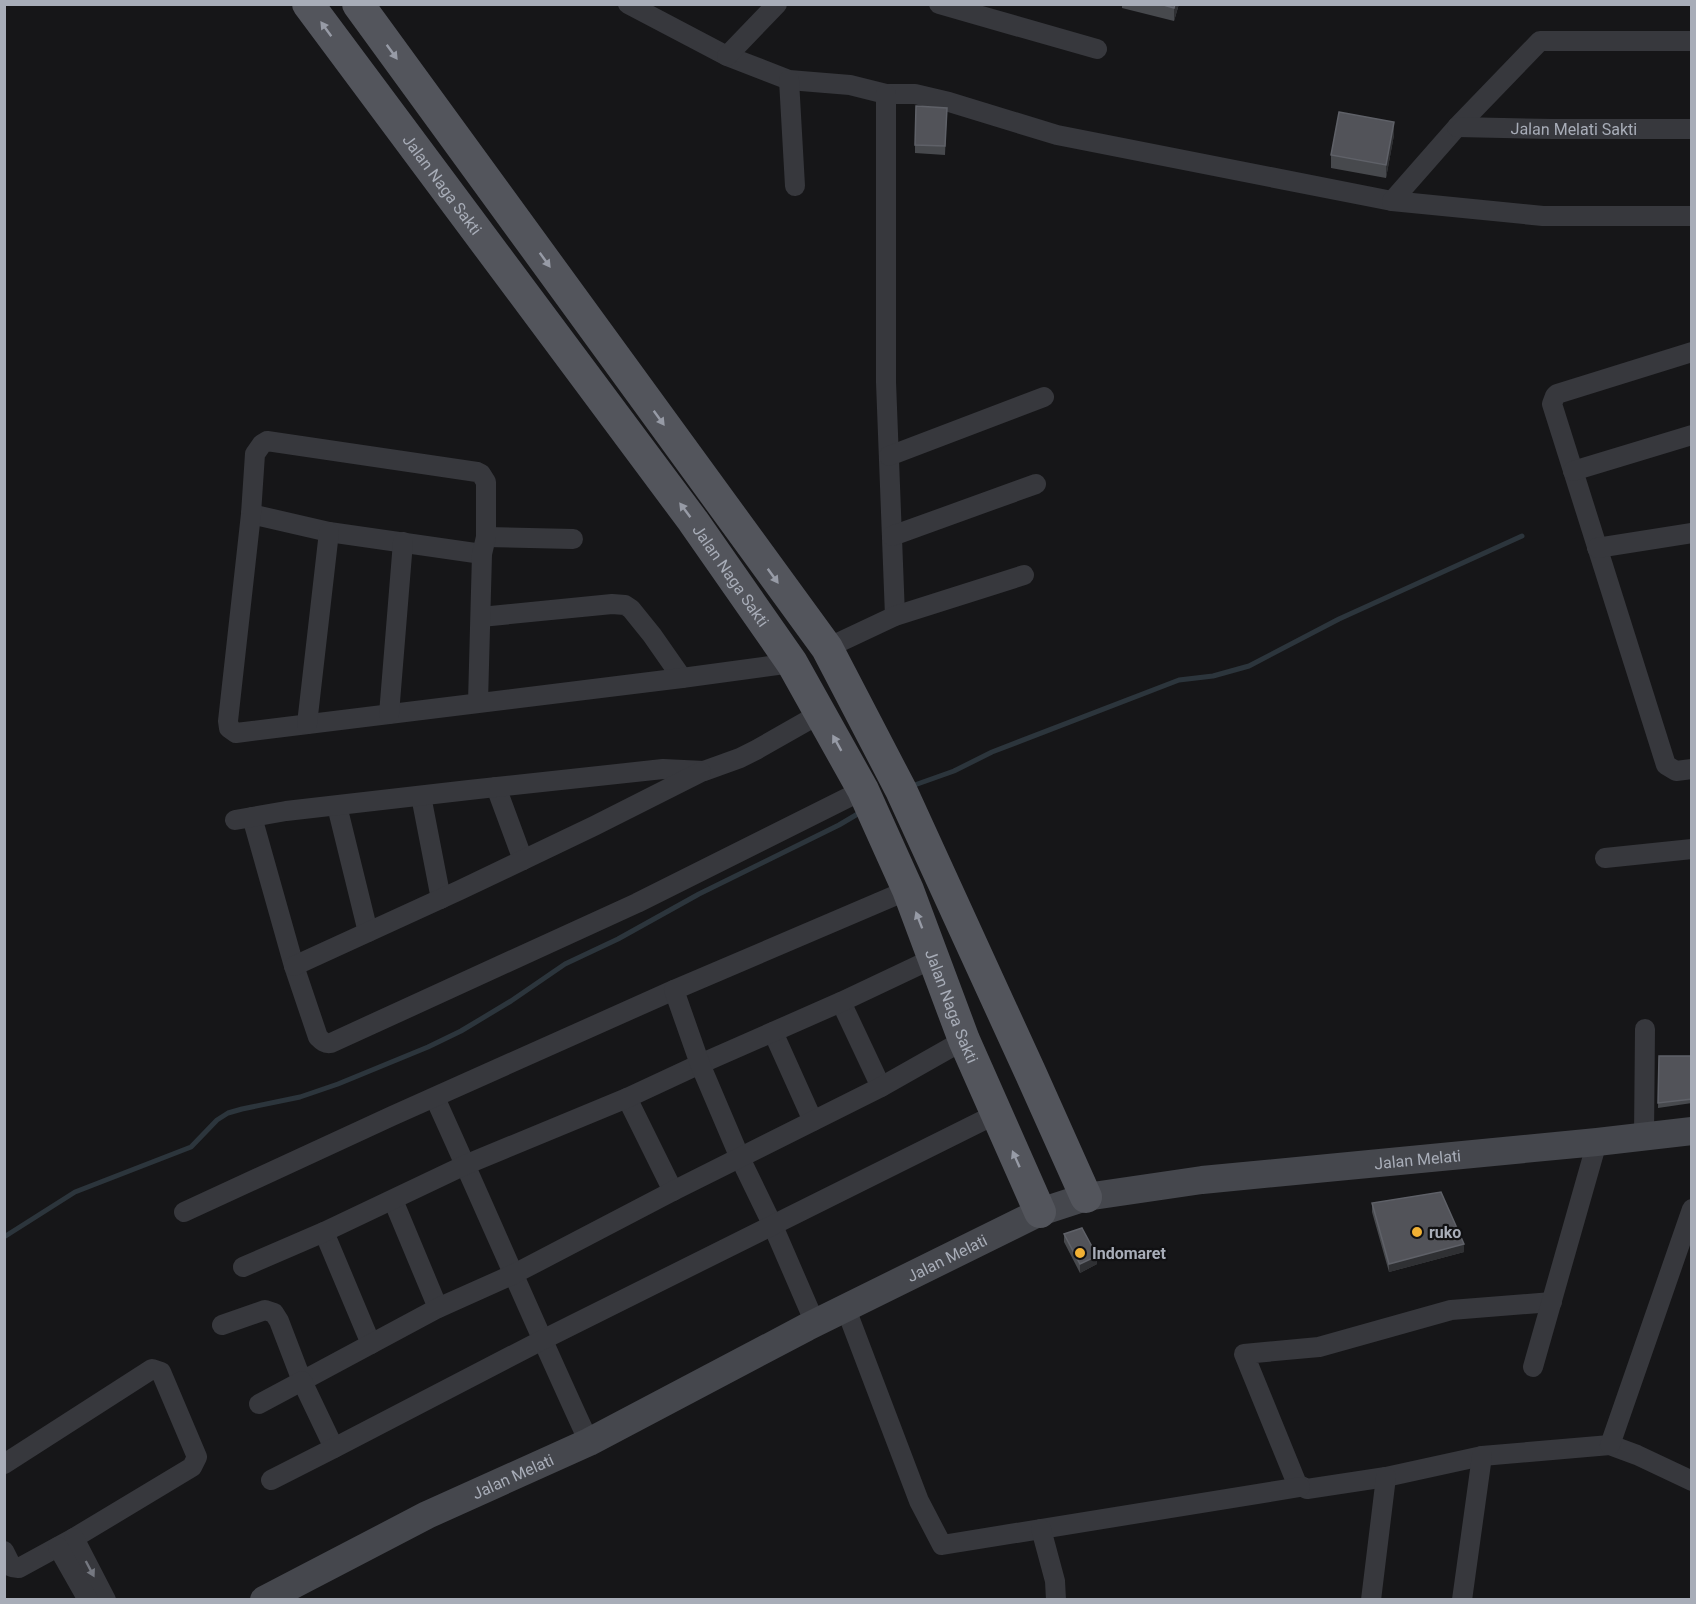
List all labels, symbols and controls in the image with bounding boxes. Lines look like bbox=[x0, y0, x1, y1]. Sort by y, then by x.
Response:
one-way arrow bbox=[320, 21, 332, 36]
one-way arrow bbox=[386, 44, 398, 59]
street label: Jalan Melati Sakti bbox=[1511, 119, 1637, 139]
street label: Jalan Naga Sakti bbox=[399, 131, 486, 238]
one-way arrow bbox=[538, 253, 550, 268]
one-way arrow bbox=[653, 410, 665, 426]
one-way arrow bbox=[679, 502, 691, 517]
street label: Jalan Naga Sakti bbox=[689, 521, 773, 630]
one-way arrow bbox=[767, 568, 779, 584]
one-way arrow bbox=[832, 734, 842, 751]
one-way arrow bbox=[914, 911, 923, 929]
street label: Jalan Naga Sakti bbox=[922, 947, 982, 1066]
street label: Jalan Melati bbox=[1373, 1146, 1462, 1173]
one-way arrow bbox=[1011, 1149, 1021, 1167]
place label: ruko bbox=[1429, 1223, 1461, 1242]
marker: ruko bbox=[1410, 1225, 1424, 1239]
street label: Jalan Melati bbox=[904, 1230, 990, 1286]
place label: Indomaret bbox=[1092, 1244, 1166, 1263]
marker: Indomaret bbox=[1073, 1246, 1087, 1260]
street label: Jalan Melati bbox=[469, 1450, 556, 1503]
one-way arrow bbox=[85, 1561, 95, 1578]

